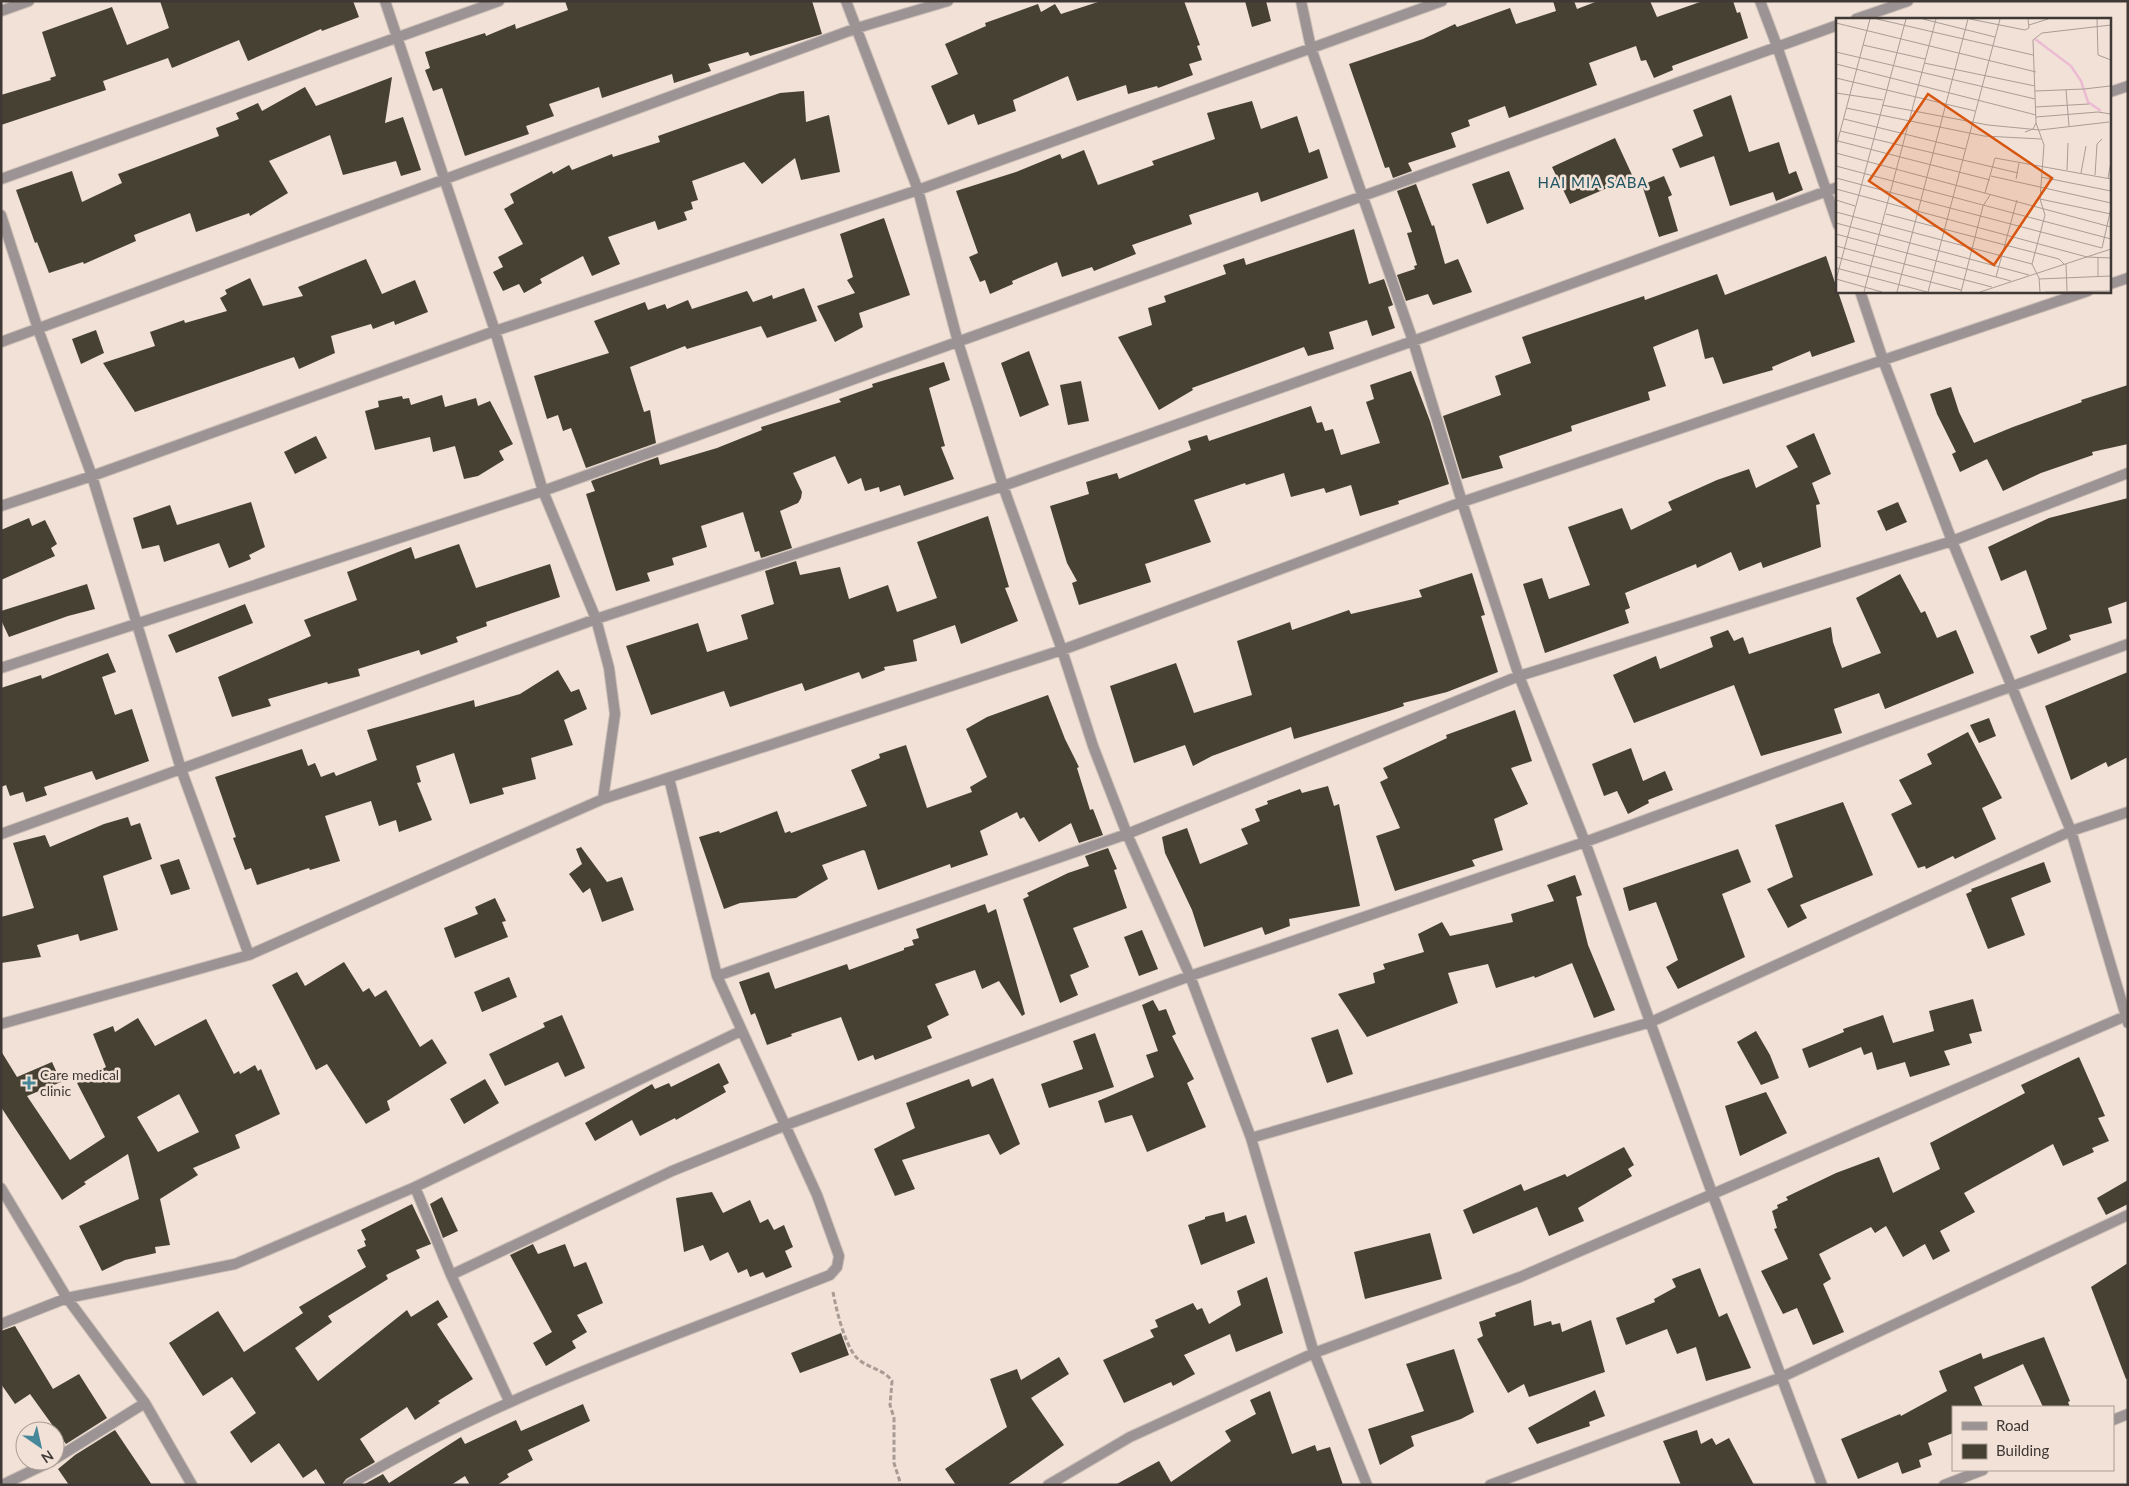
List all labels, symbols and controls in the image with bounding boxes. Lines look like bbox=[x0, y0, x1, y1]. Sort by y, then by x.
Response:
inset map bbox=[1836, 18, 2112, 292]
district label: HAI MIA SABA bbox=[1537, 173, 1649, 191]
place label: Care medical clinic bbox=[40, 1066, 119, 1099]
marker: Care medical clinic bbox=[22, 1076, 36, 1090]
legend bbox=[1952, 1406, 2114, 1471]
text: Road bbox=[1996, 1416, 2029, 1434]
north arrow bbox=[15, 1421, 65, 1471]
text: Building bbox=[1996, 1441, 2049, 1459]
text: N bbox=[38, 1447, 57, 1467]

